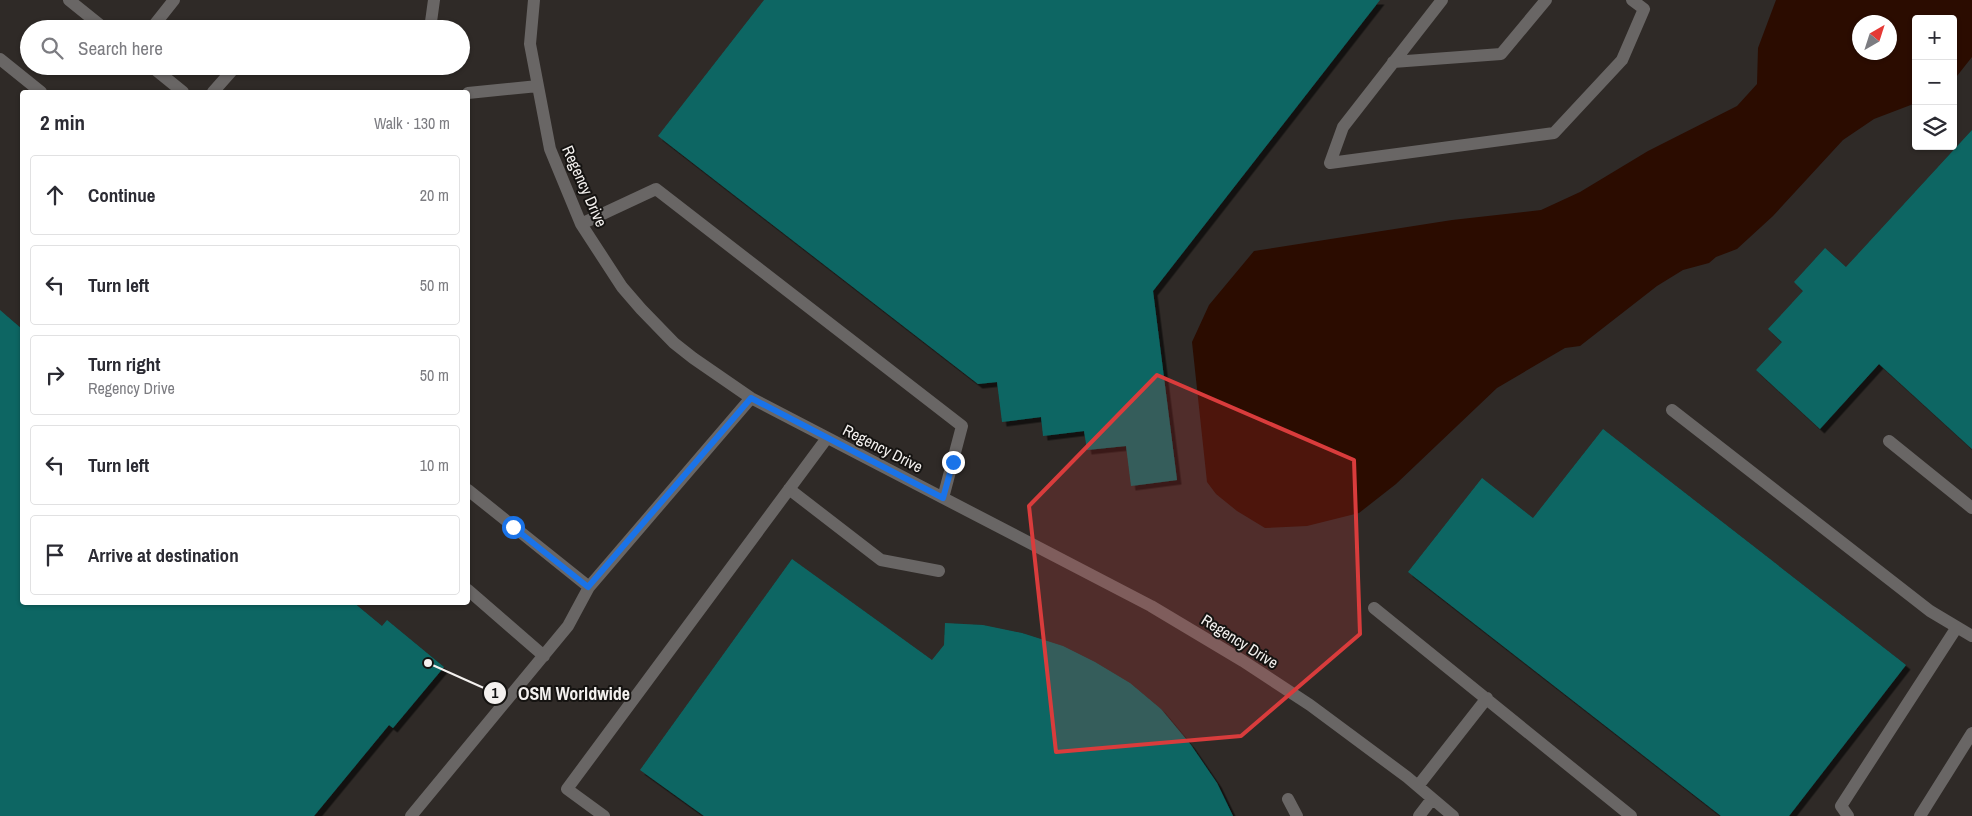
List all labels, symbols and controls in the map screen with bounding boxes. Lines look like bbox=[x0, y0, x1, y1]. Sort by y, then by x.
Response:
north arrow bbox=[1852, 15, 1897, 60]
map controls bbox=[1912, 15, 1957, 150]
button: + bbox=[1912, 15, 1957, 60]
search box bbox=[20, 20, 470, 75]
icon: search bbox=[38, 34, 66, 62]
text: Search here bbox=[78, 35, 163, 61]
button: − bbox=[1912, 60, 1957, 105]
button: layers bbox=[1912, 105, 1957, 150]
text: 2 min bbox=[40, 108, 85, 137]
text: Walk · 130 m bbox=[374, 112, 450, 134]
street label: Regency Drive bbox=[557, 142, 613, 230]
icon: ahead bbox=[41, 181, 69, 209]
text: Continue bbox=[88, 182, 156, 208]
text: 20 m bbox=[420, 184, 449, 206]
icon: left bbox=[41, 271, 69, 299]
text: Turn left bbox=[88, 272, 149, 298]
text: 50 m bbox=[420, 274, 449, 296]
text: Turn right bbox=[88, 351, 160, 377]
icon: right bbox=[41, 361, 69, 389]
text: 50 m bbox=[420, 364, 449, 386]
text: Regency Drive bbox=[88, 377, 175, 399]
street label: Regency Drive bbox=[839, 418, 927, 478]
icon: left bbox=[41, 451, 69, 479]
route end bbox=[942, 451, 965, 474]
text: Turn left bbox=[88, 452, 149, 478]
text: 10 m bbox=[420, 454, 449, 476]
route start bbox=[502, 516, 525, 539]
icon: arrive bbox=[41, 541, 69, 569]
text: Arrive at destination bbox=[88, 542, 239, 568]
street label: Regency Drive bbox=[1197, 609, 1283, 673]
callout: OSM Worldwide bbox=[483, 677, 640, 710]
text: OSM Worldwide bbox=[518, 681, 630, 706]
text: 1 bbox=[492, 682, 499, 703]

